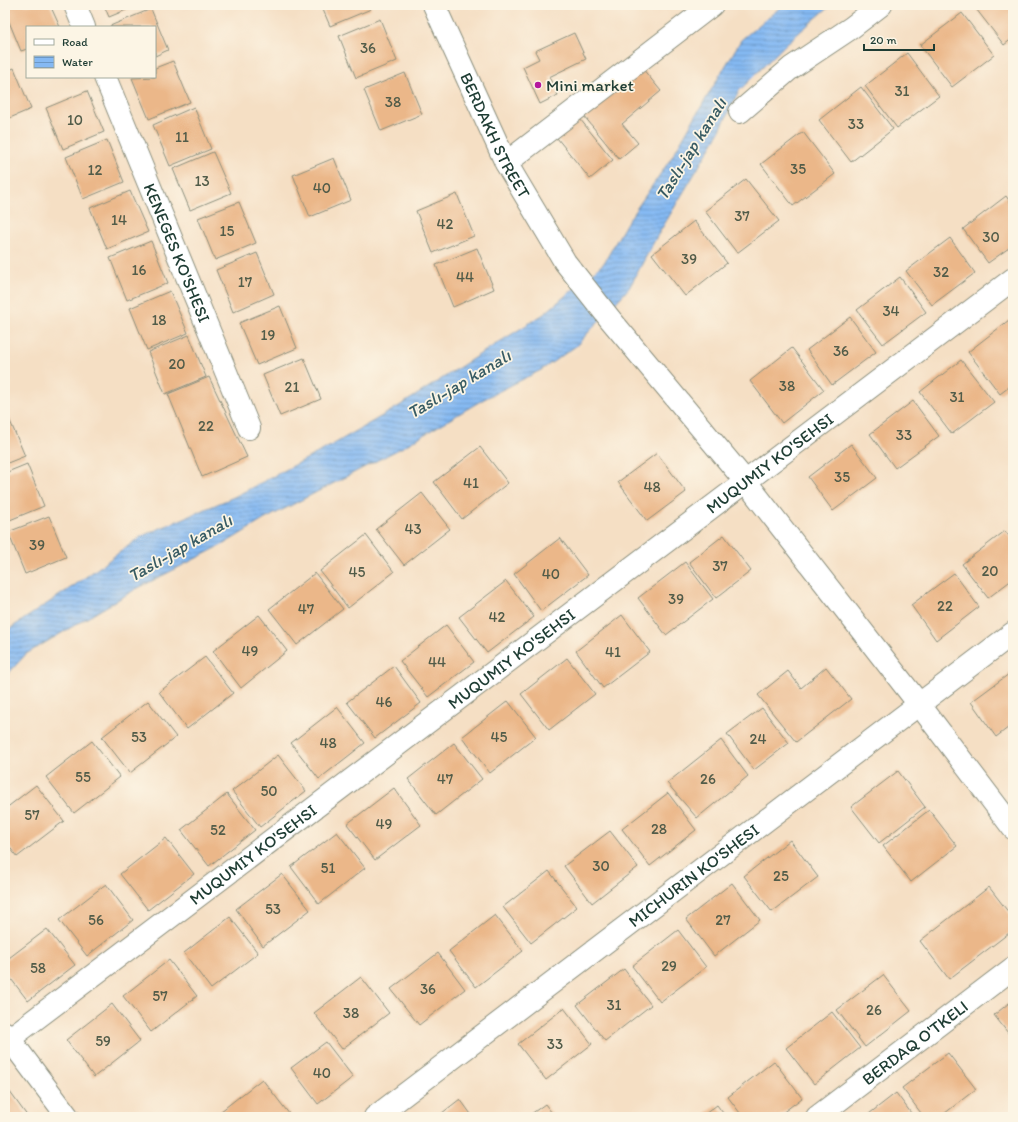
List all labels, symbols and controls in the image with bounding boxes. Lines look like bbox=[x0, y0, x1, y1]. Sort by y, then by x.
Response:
legend bbox=[26, 26, 156, 78]
scale bar bbox=[864, 26, 934, 52]
text: 20 m bbox=[870, 33, 897, 47]
text: Road bbox=[62, 35, 88, 49]
house number: 36 bbox=[360, 39, 376, 57]
text: Water bbox=[62, 55, 93, 69]
street label: BERDAKH STREET bbox=[456, 69, 535, 202]
place label: Mini market bbox=[546, 75, 634, 95]
marker: Mini market bbox=[533, 80, 543, 90]
house number: 31 bbox=[894, 82, 910, 100]
water label: Taslı-jap kanalı bbox=[651, 92, 732, 204]
house number: 38 bbox=[385, 93, 401, 111]
house number: 10 bbox=[67, 111, 83, 129]
house number: 33 bbox=[848, 115, 864, 133]
house number: 11 bbox=[175, 128, 189, 146]
house number: 35 bbox=[790, 160, 806, 178]
house number: 12 bbox=[88, 161, 103, 179]
house number: 13 bbox=[194, 172, 210, 190]
house number: 40 bbox=[313, 179, 331, 197]
street label: KENEGES KO'SHESI bbox=[140, 180, 215, 325]
house number: 37 bbox=[734, 207, 750, 225]
house number: 14 bbox=[111, 211, 127, 229]
house number: 42 bbox=[437, 215, 454, 233]
house number: 15 bbox=[220, 222, 235, 240]
house number: 30 bbox=[982, 228, 1000, 246]
house number: 39 bbox=[681, 250, 697, 268]
house number: 16 bbox=[132, 261, 147, 279]
house number: 32 bbox=[933, 263, 949, 281]
house number: 44 bbox=[456, 268, 474, 286]
house number: 17 bbox=[238, 273, 253, 291]
house number: 34 bbox=[882, 302, 900, 320]
house number: 18 bbox=[151, 311, 167, 329]
house number: 19 bbox=[261, 326, 276, 344]
house number: 36 bbox=[833, 342, 849, 360]
water label: Taslı-jap kanalı bbox=[403, 344, 516, 423]
house number: 20 bbox=[168, 355, 186, 373]
house number: 38 bbox=[779, 377, 795, 395]
house number: 21 bbox=[285, 378, 299, 396]
house number: 31 bbox=[949, 388, 965, 406]
street label: MUQUMIY KO'SEHSI bbox=[702, 409, 837, 518]
house number: 22 bbox=[198, 417, 214, 435]
house number: 33 bbox=[896, 426, 912, 444]
house number: 35 bbox=[834, 468, 850, 486]
house number: 41 bbox=[463, 474, 479, 492]
house number: 48 bbox=[643, 478, 661, 496]
water label: Taslı-jap kanalı bbox=[124, 509, 237, 587]
house number: 43 bbox=[404, 520, 422, 538]
house number: 39 bbox=[29, 536, 45, 554]
house number: 37 bbox=[712, 557, 728, 575]
house number: 20 bbox=[981, 562, 999, 580]
house number: 45 bbox=[349, 563, 366, 581]
house number: 40 bbox=[542, 565, 560, 583]
house number: 39 bbox=[668, 590, 684, 608]
house number: 22 bbox=[937, 597, 953, 615]
house number: 47 bbox=[298, 600, 315, 618]
street label: MUQUMIY KO'SEHSI bbox=[444, 604, 579, 713]
house number: 42 bbox=[489, 608, 506, 626]
house number: 49 bbox=[242, 642, 259, 660]
house number: 41 bbox=[605, 643, 621, 661]
house number: 44 bbox=[428, 653, 446, 671]
house number: 46 bbox=[376, 693, 393, 711]
house number: 53 bbox=[131, 728, 147, 746]
house number: 45 bbox=[491, 728, 508, 746]
house number: 24 bbox=[750, 730, 766, 748]
house number: 48 bbox=[319, 734, 337, 752]
house number: 55 bbox=[75, 768, 91, 786]
house number: 47 bbox=[437, 770, 454, 788]
house number: 26 bbox=[700, 770, 716, 788]
house number: 50 bbox=[260, 782, 278, 800]
street label: MUQUMIY KO'SEHSI bbox=[185, 800, 321, 909]
house number: 57 bbox=[24, 806, 40, 824]
house number: 49 bbox=[376, 815, 393, 833]
street label: MICHURIN KO'SHESI bbox=[624, 819, 763, 931]
house number: 28 bbox=[651, 820, 667, 838]
house number: 52 bbox=[210, 821, 226, 839]
house number: 30 bbox=[592, 857, 610, 875]
house number: 51 bbox=[321, 859, 335, 877]
house number: 25 bbox=[773, 867, 789, 885]
house number: 53 bbox=[265, 900, 281, 918]
house number: 56 bbox=[88, 911, 104, 929]
house number: 27 bbox=[715, 911, 731, 929]
house number: 29 bbox=[661, 957, 677, 975]
house number: 58 bbox=[30, 959, 46, 977]
house number: 36 bbox=[420, 980, 436, 998]
house number: 57 bbox=[152, 987, 168, 1005]
house number: 31 bbox=[606, 996, 622, 1014]
street label: BERDAQ O'TKELI bbox=[858, 996, 972, 1089]
house number: 26 bbox=[866, 1001, 882, 1019]
house number: 38 bbox=[343, 1004, 359, 1022]
house number: 59 bbox=[95, 1032, 111, 1050]
house number: 33 bbox=[547, 1035, 563, 1053]
house number: 40 bbox=[313, 1064, 331, 1082]

